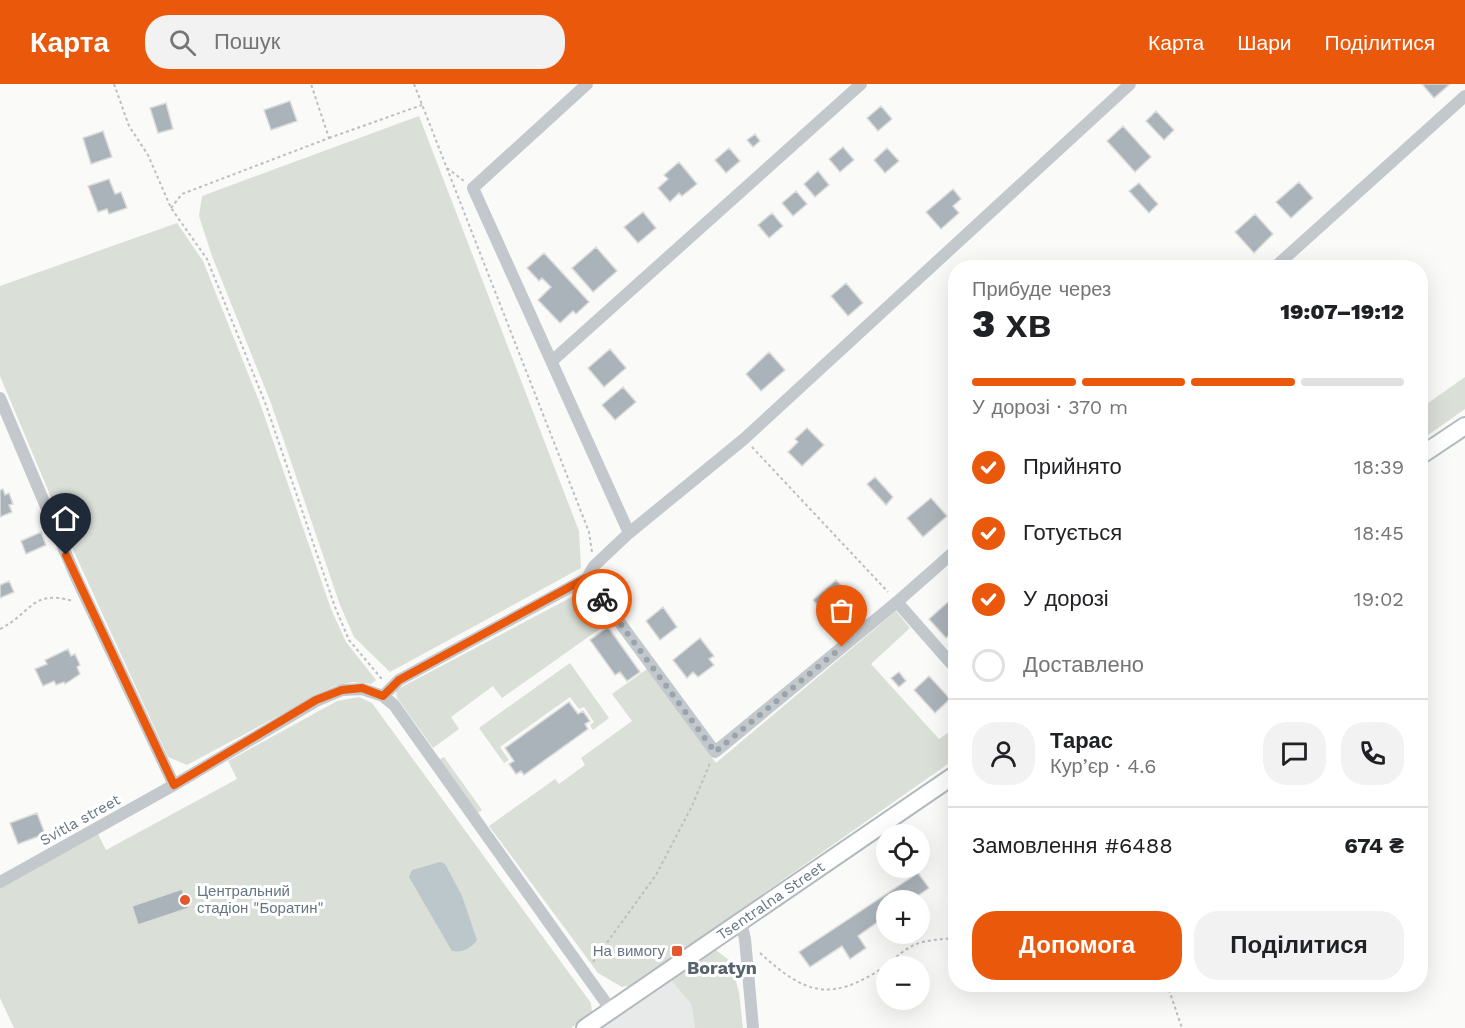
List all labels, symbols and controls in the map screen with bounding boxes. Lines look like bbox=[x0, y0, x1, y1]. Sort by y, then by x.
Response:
search box bbox=[145, 15, 565, 69]
text: Карта bbox=[30, 26, 109, 59]
icon: search bbox=[166, 26, 199, 59]
text: Пошук bbox=[214, 29, 280, 54]
text: Карта bbox=[1148, 30, 1204, 55]
text: Шари bbox=[1237, 30, 1292, 55]
text: Поділитися bbox=[1325, 30, 1435, 55]
text: Прибуде через bbox=[972, 277, 1111, 301]
text: 19:07–19:12 bbox=[1280, 299, 1404, 324]
text: 3 хв bbox=[972, 301, 1051, 346]
text: У дорозі · 370 m bbox=[972, 395, 1128, 419]
icon: check bbox=[972, 451, 1005, 484]
text: Прийнято bbox=[1023, 454, 1122, 479]
text: 18:39 bbox=[1354, 455, 1404, 479]
pin bbox=[40, 493, 91, 555]
icon: home bbox=[49, 502, 82, 535]
icon: check bbox=[972, 517, 1005, 550]
text: Готується bbox=[1023, 520, 1122, 545]
text: 18:45 bbox=[1354, 521, 1404, 545]
courier bbox=[572, 569, 632, 629]
icon: bike bbox=[586, 583, 619, 616]
icon: check bbox=[972, 583, 1005, 616]
pin bbox=[816, 585, 867, 647]
text: У дорозі bbox=[1023, 586, 1109, 611]
text: 19:02 bbox=[1354, 587, 1404, 611]
icon: bag bbox=[825, 594, 858, 627]
text: Доставлено bbox=[1023, 652, 1144, 677]
button: person bbox=[972, 722, 1035, 785]
button: chat bbox=[1263, 722, 1326, 785]
button: phone bbox=[1341, 722, 1404, 785]
text: Тарас bbox=[1050, 728, 1113, 753]
text: Кур’єр · 4.6 bbox=[1050, 754, 1156, 778]
street label: Svitla street bbox=[37, 790, 124, 849]
map controls bbox=[876, 824, 930, 1010]
button: locate bbox=[876, 824, 930, 878]
text: Замовлення #6488 bbox=[972, 833, 1173, 858]
text: 674 ₴ bbox=[1344, 833, 1404, 858]
street label: Tsentralna Street bbox=[713, 857, 829, 944]
place label: Центральний стадіон "Боратин" bbox=[197, 882, 324, 917]
button: + bbox=[876, 890, 930, 944]
marker: Центральний стадіон "Боратин" bbox=[178, 893, 192, 907]
button: Допомога bbox=[972, 911, 1182, 980]
button: Поділитися bbox=[1194, 911, 1404, 980]
place label: На вимогу bbox=[593, 942, 665, 960]
marker: На вимогу bbox=[670, 944, 684, 958]
button: − bbox=[876, 956, 930, 1010]
district label: Boratyn bbox=[687, 957, 757, 978]

